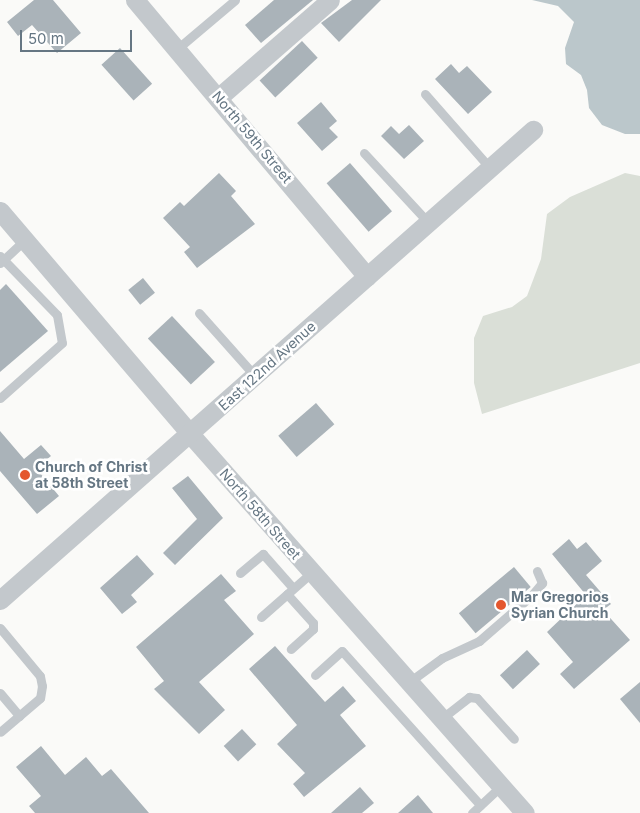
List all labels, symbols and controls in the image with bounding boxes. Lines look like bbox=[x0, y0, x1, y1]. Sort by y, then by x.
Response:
scale bar bbox=[22, 20, 135, 52]
text: 50 m bbox=[28, 29, 64, 48]
street label: North 59th Street bbox=[209, 88, 295, 186]
street label: East 122nd Avenue bbox=[215, 318, 319, 414]
place label: Church of Christ at 58th Street bbox=[35, 459, 148, 492]
street label: North 58th Street bbox=[216, 465, 304, 563]
marker: Church of Christ at 58th Street bbox=[19, 469, 31, 481]
place label: Mar Gregorios Syrian Church bbox=[511, 589, 609, 622]
marker: Mar Gregorios Syrian Church bbox=[495, 599, 507, 611]

